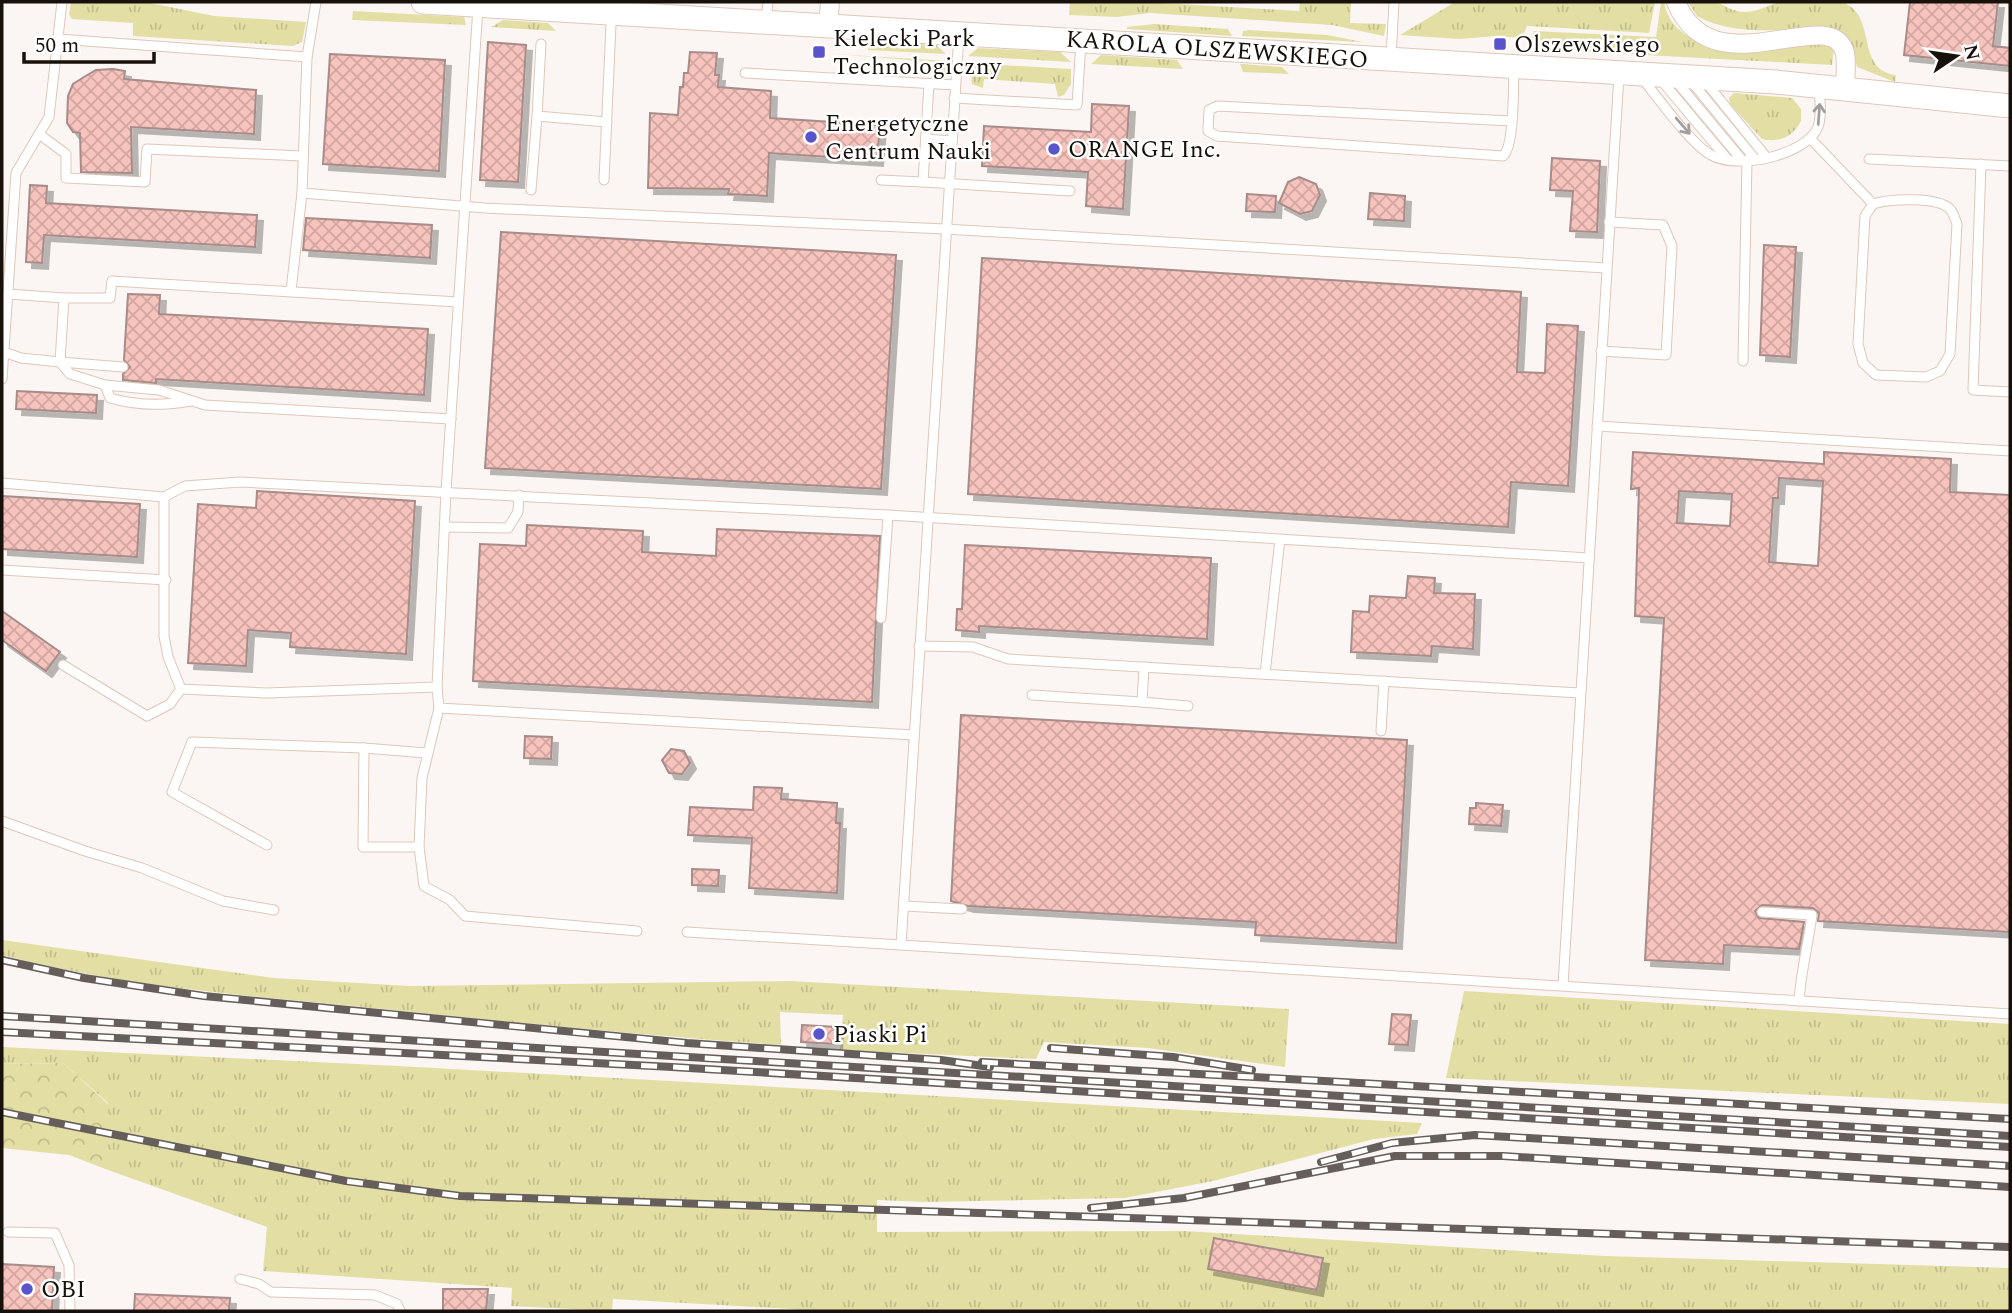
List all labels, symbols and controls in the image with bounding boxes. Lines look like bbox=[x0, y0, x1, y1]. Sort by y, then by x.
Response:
scale bar bbox=[24, 21, 154, 65]
place label: Kielecki Park Technologiczny bbox=[833, 21, 1002, 85]
street label: KAROLA OLSZEWSKIEGO bbox=[1065, 21, 1369, 79]
north arrow bbox=[1921, 21, 1991, 91]
place label: Olszewskiego bbox=[1514, 27, 1660, 63]
text: 50 m bbox=[35, 30, 79, 62]
marker: Olszewskiego bbox=[1492, 36, 1508, 52]
text: N bbox=[1955, 42, 1987, 63]
marker: Kielecki Park Technologiczny bbox=[811, 44, 827, 60]
one-way arrow bbox=[1813, 103, 1826, 126]
place label: Energetyczne Centrum Nauki bbox=[825, 106, 991, 170]
one-way arrow bbox=[1675, 117, 1691, 135]
marker: Energetyczne Centrum Nauki bbox=[803, 129, 819, 145]
place label: ORANGE Inc. bbox=[1068, 132, 1221, 168]
marker: ORANGE Inc. bbox=[1046, 141, 1062, 157]
place label: Piaski Pi bbox=[833, 1017, 927, 1053]
marker: Piaski Pi bbox=[811, 1026, 827, 1042]
place label: OBI bbox=[41, 1272, 86, 1308]
marker: OBI bbox=[19, 1281, 35, 1297]

